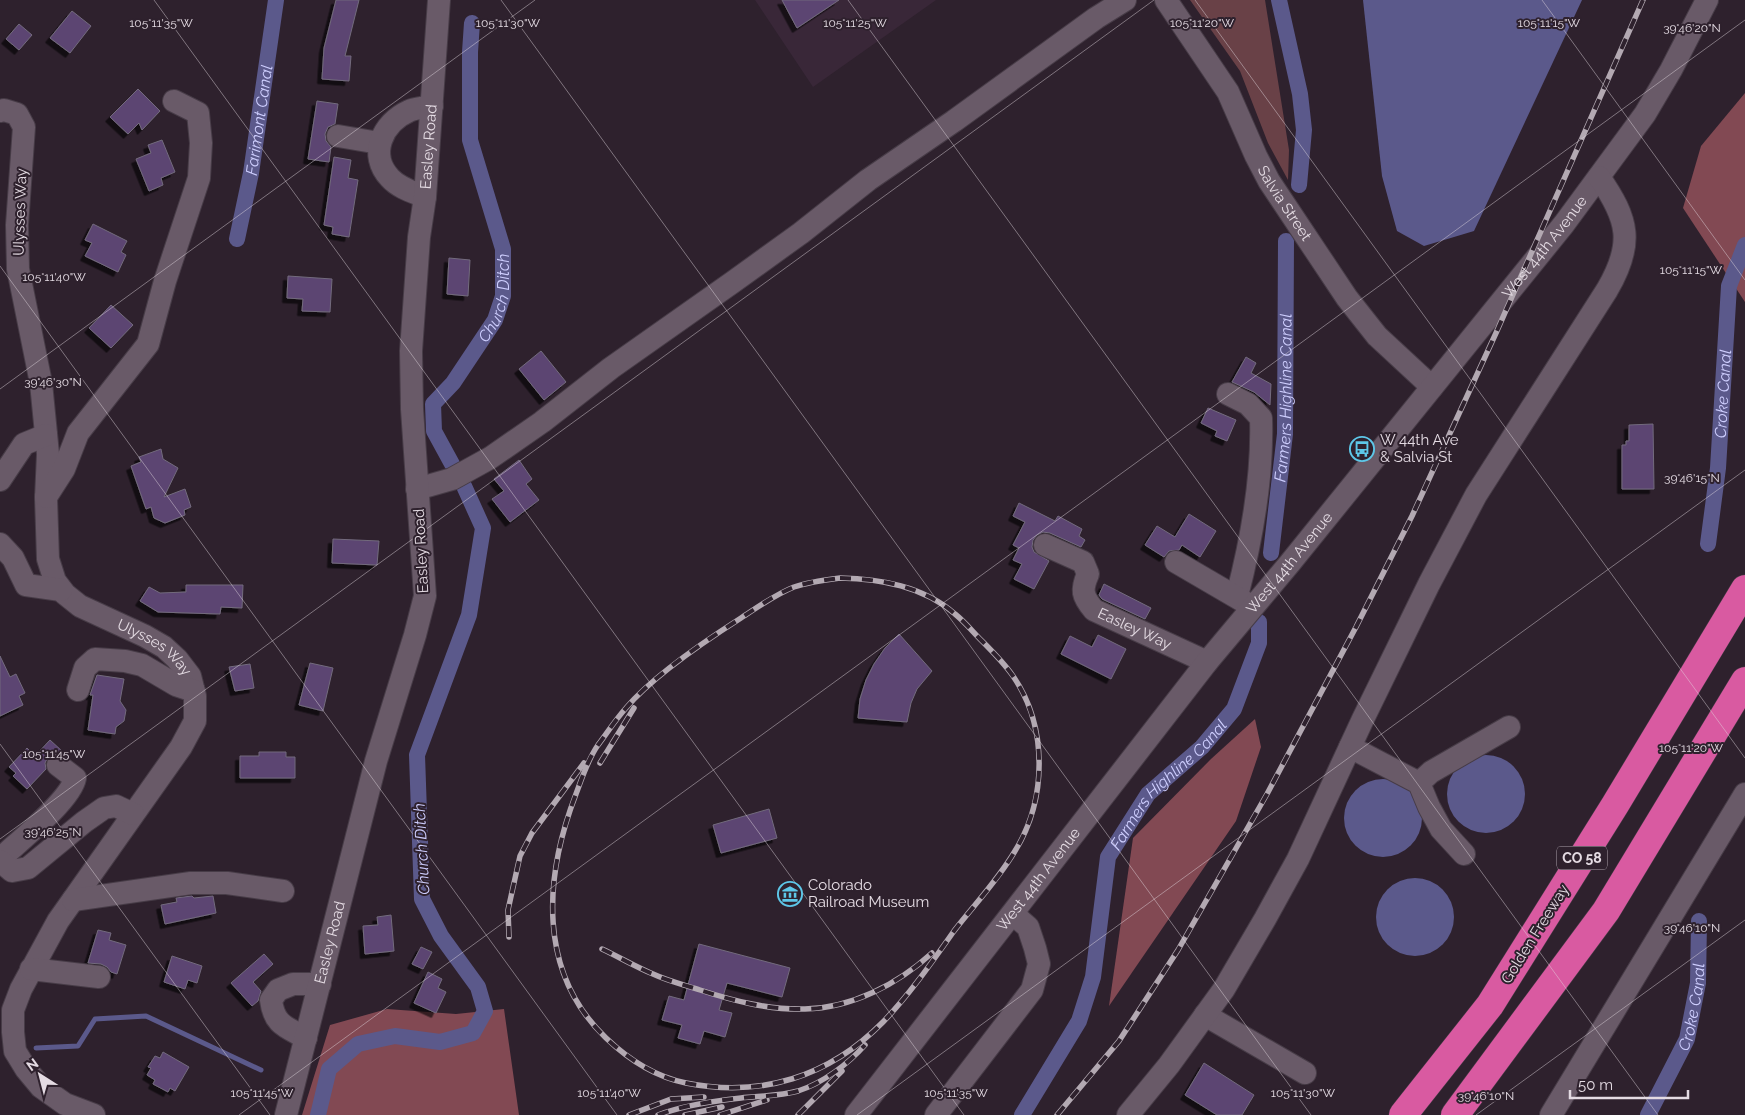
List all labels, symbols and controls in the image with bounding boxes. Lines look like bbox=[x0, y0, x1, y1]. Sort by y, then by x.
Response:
text: 105°11'35"W bbox=[129, 16, 193, 30]
text: 105°11'30"W bbox=[476, 16, 541, 30]
text: 105°11'25"W bbox=[823, 16, 887, 30]
text: 105°11'20"W bbox=[1170, 16, 1235, 30]
text: 105°11'15"W bbox=[1518, 16, 1581, 30]
text: 39°46'20"N bbox=[1663, 21, 1721, 35]
water label: Farimont Canal bbox=[242, 64, 277, 176]
street label: Easley Road bbox=[417, 104, 441, 190]
street label: Salvia Street bbox=[1254, 163, 1315, 244]
street label: Ulysses Way bbox=[9, 168, 31, 256]
street label: West 44th Avenue bbox=[1498, 192, 1591, 302]
water label: Church Ditch bbox=[474, 254, 513, 346]
text: 105°11'15"W bbox=[1660, 263, 1723, 277]
text: 105°11'40"W bbox=[22, 270, 86, 284]
water label: Farmers Highline Canal bbox=[1270, 314, 1296, 483]
water label: Croke Canal bbox=[1711, 349, 1735, 439]
text: 39°46'30"N bbox=[24, 375, 82, 389]
place label: W 44th Ave & Salvia St bbox=[1380, 431, 1459, 466]
bus stop icon: W 44th Ave & Salvia St bbox=[1349, 436, 1375, 462]
text: 39°46'15"N bbox=[1664, 471, 1720, 485]
street label: Easley Road bbox=[410, 508, 432, 594]
street label: West 44th Avenue bbox=[1243, 508, 1337, 617]
street label: Easley Way bbox=[1095, 604, 1174, 653]
street label: Ulysses Way bbox=[114, 615, 195, 679]
water label: Farmers Highline Canal bbox=[1106, 716, 1231, 853]
text: 105°11'20"W bbox=[1659, 741, 1724, 755]
text: 105°11'45"W bbox=[23, 747, 86, 761]
water label: Church Ditch bbox=[410, 803, 433, 895]
street label: West 44th Avenue bbox=[993, 824, 1084, 935]
text: 39°46'25"N bbox=[25, 825, 81, 839]
road number: CO 58 bbox=[1557, 846, 1607, 870]
place label: Colorado Railroad Museum bbox=[808, 876, 929, 911]
museum icon: Colorado Railroad Museum bbox=[777, 881, 803, 907]
street label: Golden Freeway bbox=[1497, 881, 1573, 987]
street label: Easley Road bbox=[311, 899, 349, 986]
text: 39°46'10"N bbox=[1664, 921, 1720, 935]
water label: Croke Canal bbox=[1674, 963, 1708, 1054]
north arrow bbox=[15, 1050, 65, 1100]
text: N bbox=[23, 1055, 41, 1074]
scale bar bbox=[1570, 1068, 1688, 1100]
text: 50 m bbox=[1578, 1076, 1613, 1094]
text: 105°11'45"W bbox=[231, 1086, 294, 1100]
text: 105°11'40"W bbox=[577, 1086, 641, 1100]
text: 105°11'35"W bbox=[924, 1086, 988, 1100]
text: 105°11'30"W bbox=[1271, 1086, 1336, 1100]
text: 39°46'10"N bbox=[1458, 1089, 1514, 1103]

